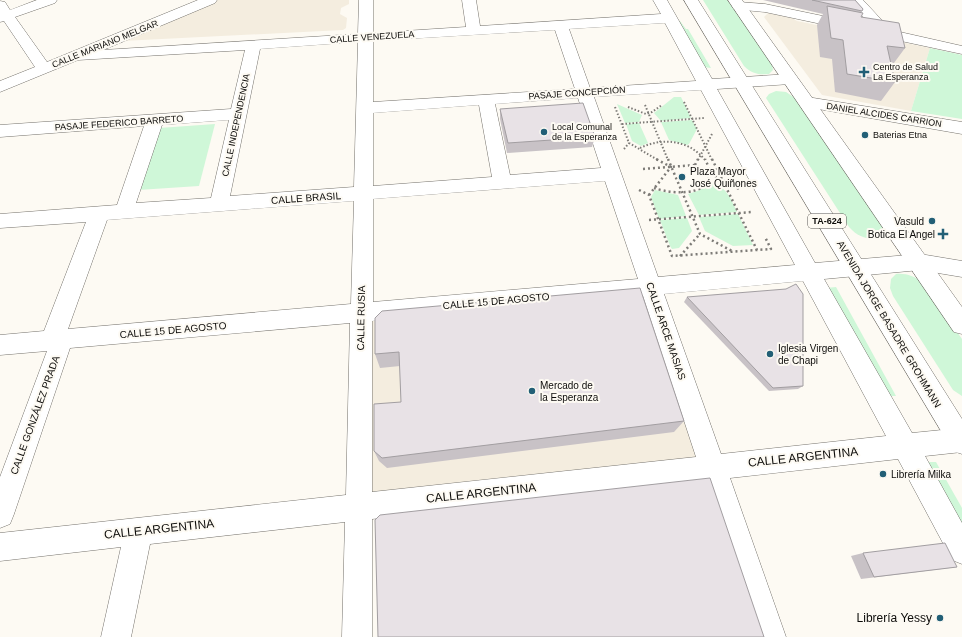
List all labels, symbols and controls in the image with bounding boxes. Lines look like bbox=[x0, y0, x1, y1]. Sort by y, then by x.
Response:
street label: CALLE MARIANO MELGAR bbox=[50, 18, 160, 70]
street label: CALLE VENEZUELA bbox=[329, 29, 415, 45]
place label: Centro de Salud La Esperanza bbox=[873, 62, 938, 82]
marker: Centro de Salud La Esperanza bbox=[858, 66, 870, 78]
street label: CALLE INDEPENDENCIA bbox=[220, 73, 252, 177]
street label: PASAJE CONCEPCIÓN bbox=[528, 85, 626, 101]
street label: DANIEL ALCIDES CARRION bbox=[826, 101, 942, 129]
street label: PASAJE FEDERICO BARRETO bbox=[54, 114, 184, 132]
place label: Local Comunal de la Esperanza bbox=[552, 122, 617, 142]
marker: Local Comunal de la Esperanza bbox=[539, 127, 549, 137]
marker: Baterias Etna bbox=[860, 130, 870, 140]
place label: Baterias Etna bbox=[873, 130, 927, 140]
place label: Plaza Mayor José Quiñones bbox=[690, 166, 757, 189]
marker: Plaza Mayor José Quiñones bbox=[677, 172, 687, 182]
street label: CALLE BRASIL bbox=[271, 190, 342, 206]
road number: TA-624 bbox=[808, 214, 846, 228]
place label: Vasuld bbox=[894, 216, 924, 227]
marker: Vasuld bbox=[927, 216, 937, 226]
place label: Botica El Angel bbox=[868, 229, 935, 240]
marker: Botica El Angel bbox=[938, 229, 948, 239]
street label: AVENIDA JORGE BASADRE GROHMANN bbox=[835, 239, 943, 409]
street label: CALLE ARCE MASIAS bbox=[644, 281, 688, 381]
street label: CALLE RUSIA bbox=[355, 285, 367, 351]
street label: CALLE 15 DE AGOSTO bbox=[442, 291, 550, 311]
street label: CALLE 15 DE AGOSTO bbox=[119, 320, 227, 340]
place label: Iglesia Virgen de Chapi bbox=[778, 343, 838, 366]
marker: Iglesia Virgen de Chapi bbox=[765, 349, 775, 359]
street label: CALLE GONZÁLEZ PRADA bbox=[7, 353, 62, 476]
place label: Mercado de la Esperanza bbox=[540, 380, 599, 403]
marker: Mercado de la Esperanza bbox=[527, 386, 537, 396]
street label: CALLE ARGENTINA bbox=[747, 444, 859, 470]
marker: Librería Milka bbox=[878, 469, 888, 479]
place label: Librería Milka bbox=[891, 469, 951, 480]
street label: CALLE ARGENTINA bbox=[425, 480, 537, 506]
street label: CALLE ARGENTINA bbox=[103, 516, 215, 542]
place label: Librería Yessy bbox=[857, 611, 932, 625]
marker: Librería Yessy bbox=[935, 613, 945, 623]

